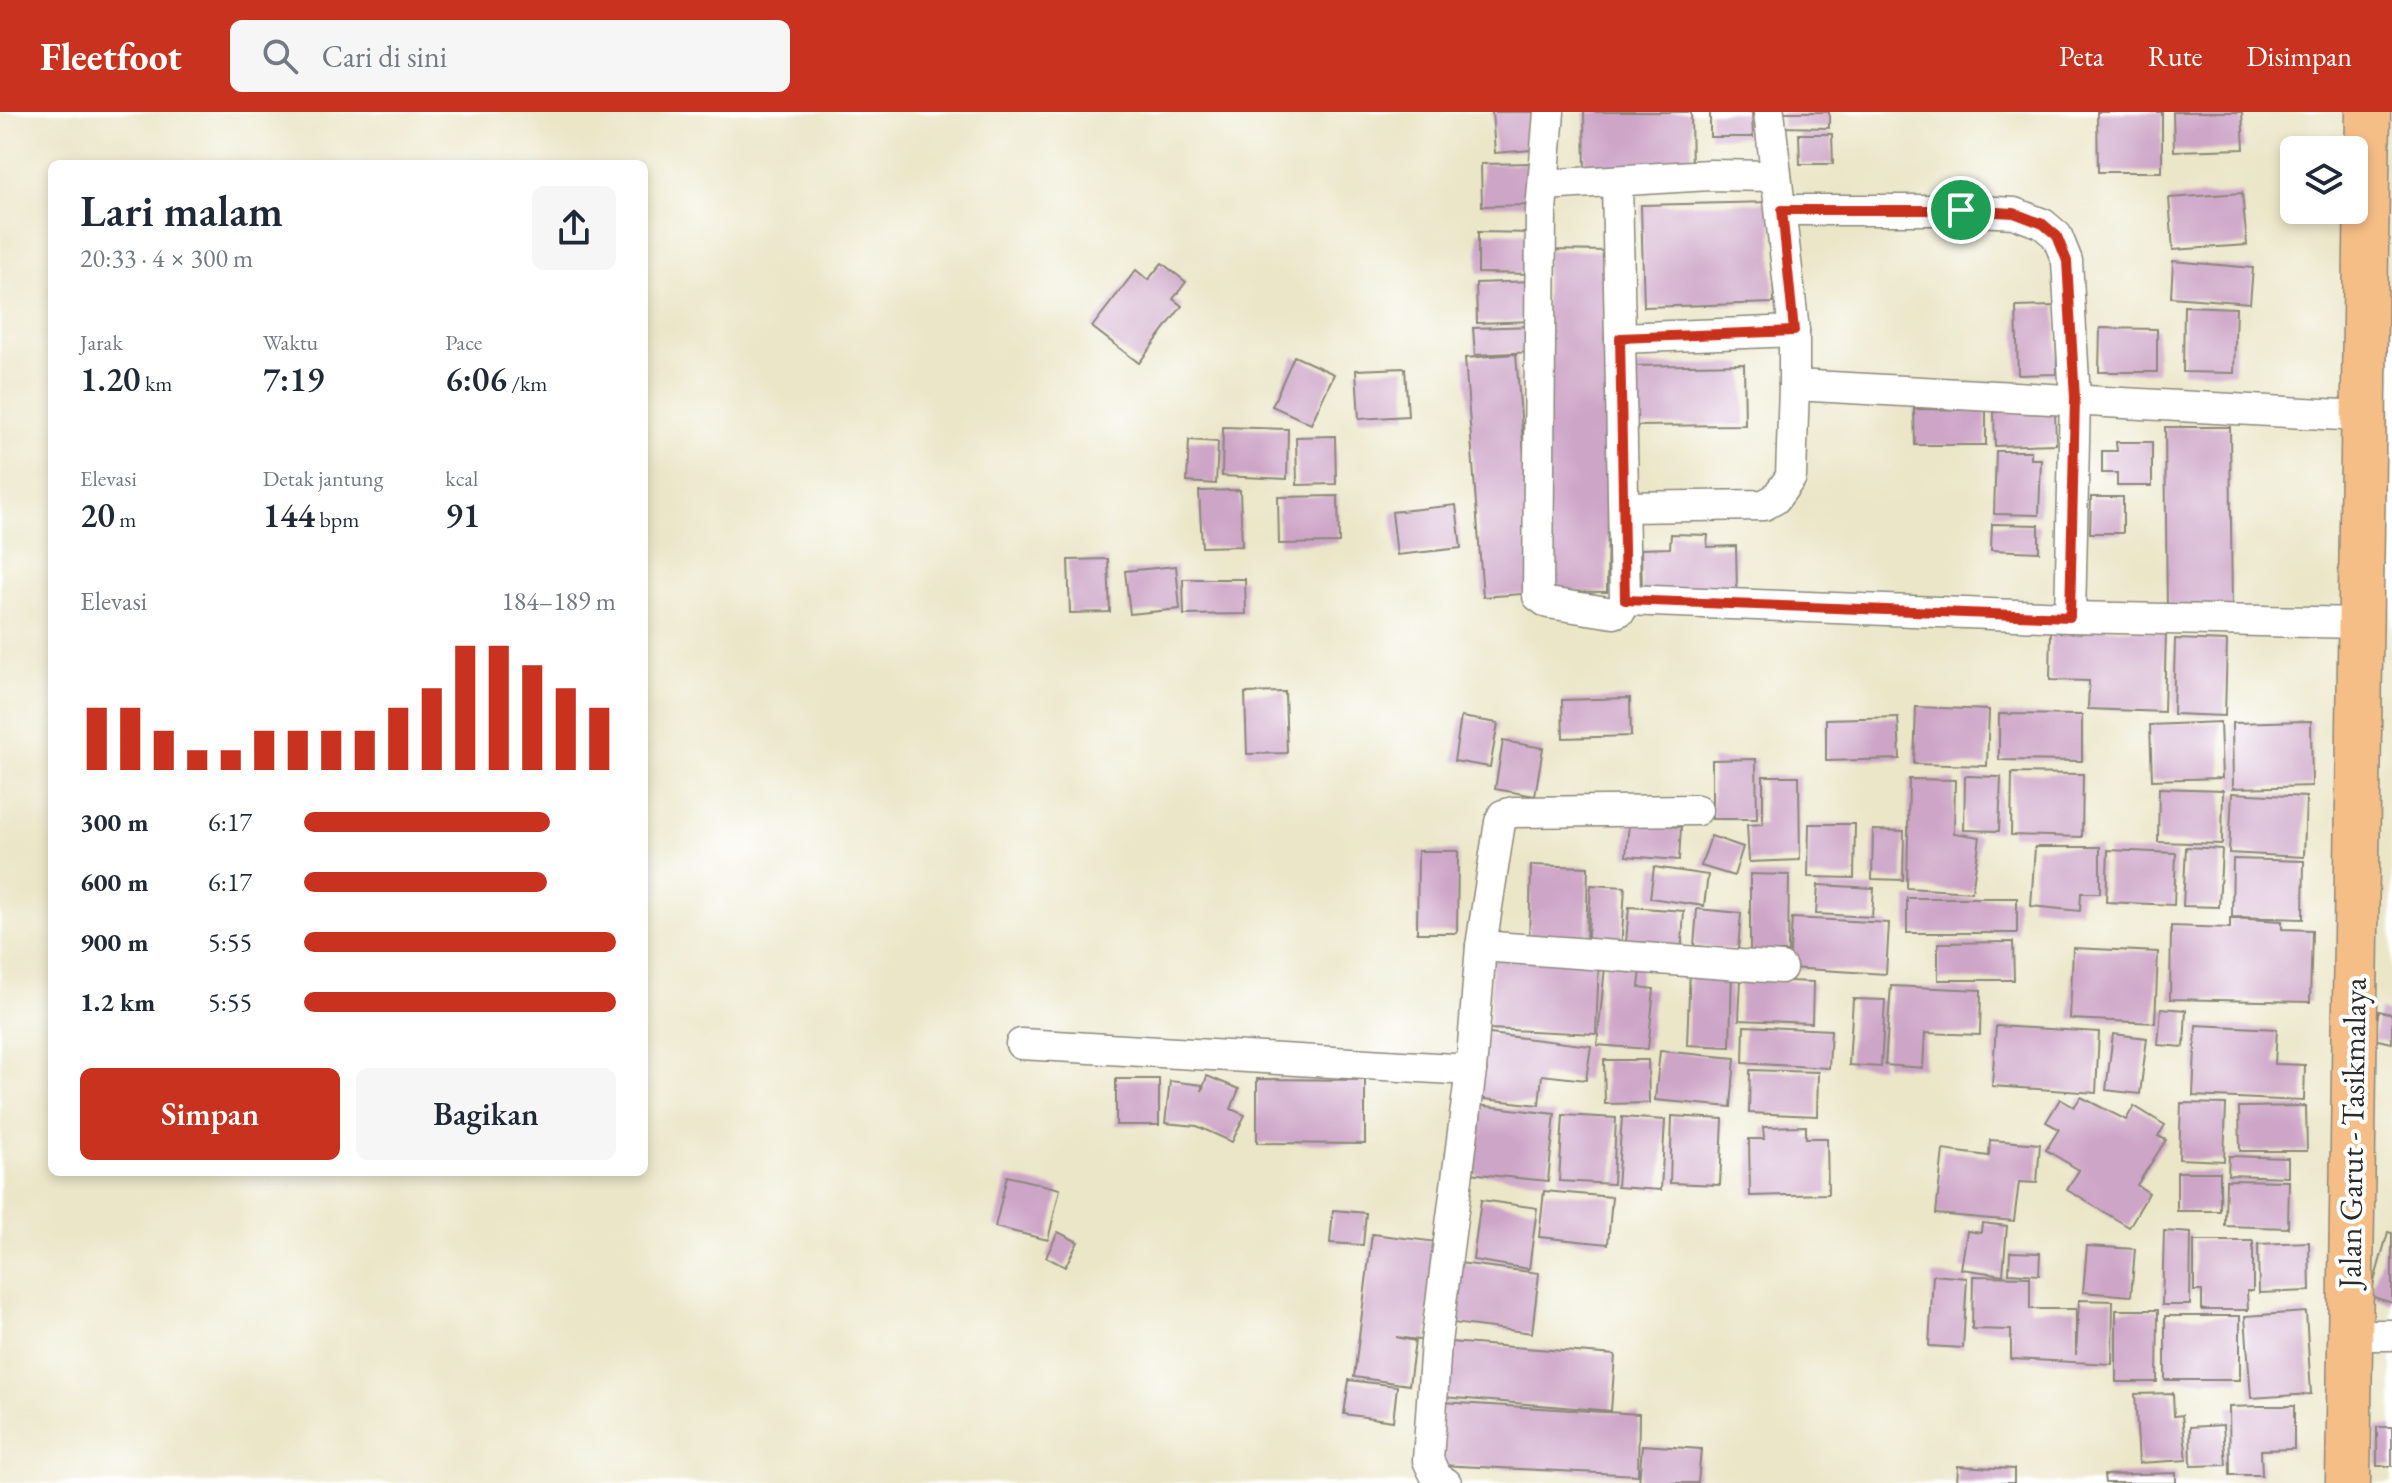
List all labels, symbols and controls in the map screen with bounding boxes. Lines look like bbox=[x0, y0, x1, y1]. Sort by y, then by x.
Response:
search box bbox=[230, 20, 790, 92]
text: Fleetfoot bbox=[40, 32, 182, 81]
icon: search bbox=[258, 34, 302, 78]
text: Cari di sini bbox=[322, 37, 447, 76]
text: Peta bbox=[2059, 38, 2104, 74]
text: Rute bbox=[2148, 38, 2202, 74]
text: Disimpan bbox=[2246, 38, 2352, 74]
map controls bbox=[2280, 136, 2368, 224]
button: layers bbox=[2280, 136, 2368, 224]
pin bbox=[1927, 176, 1995, 244]
text: Lari malam bbox=[80, 182, 283, 239]
button: share bbox=[532, 186, 616, 270]
icon: arrive bbox=[1939, 188, 1983, 232]
text: 20:33 · 4 × 300 m bbox=[80, 241, 253, 275]
text: Jarak bbox=[80, 328, 123, 357]
text: Waktu bbox=[263, 328, 318, 357]
text: Pace bbox=[445, 328, 482, 357]
text: 1.20 bbox=[80, 357, 141, 401]
text: 7:19 bbox=[263, 357, 324, 401]
text: 6:06 bbox=[445, 357, 507, 401]
text: km bbox=[141, 369, 172, 398]
text: /km bbox=[507, 369, 548, 398]
text: Elevasi bbox=[80, 464, 137, 493]
text: Detak jantung bbox=[263, 464, 383, 493]
text: kcal bbox=[445, 464, 478, 493]
text: 20 bbox=[80, 493, 115, 537]
text: 144 bbox=[263, 493, 315, 537]
text: 91 bbox=[445, 493, 480, 537]
text: m bbox=[115, 505, 136, 534]
text: bpm bbox=[315, 505, 359, 534]
text: Elevasi bbox=[80, 584, 147, 618]
text: 184–189 m bbox=[501, 584, 616, 618]
text: 300 m bbox=[80, 805, 148, 839]
text: 6:17 bbox=[208, 805, 252, 839]
text: 600 m bbox=[80, 865, 148, 899]
text: 6:17 bbox=[208, 865, 252, 899]
text: 900 m bbox=[80, 925, 148, 959]
text: 5:55 bbox=[208, 925, 252, 959]
street label: Jalan Garut - Tasikmalaya bbox=[2328, 977, 2376, 1292]
text: 1.2 km bbox=[80, 985, 155, 1019]
text: 5:55 bbox=[208, 985, 252, 1019]
button: Simpan bbox=[80, 1068, 340, 1160]
button: Bagikan bbox=[356, 1068, 616, 1160]

